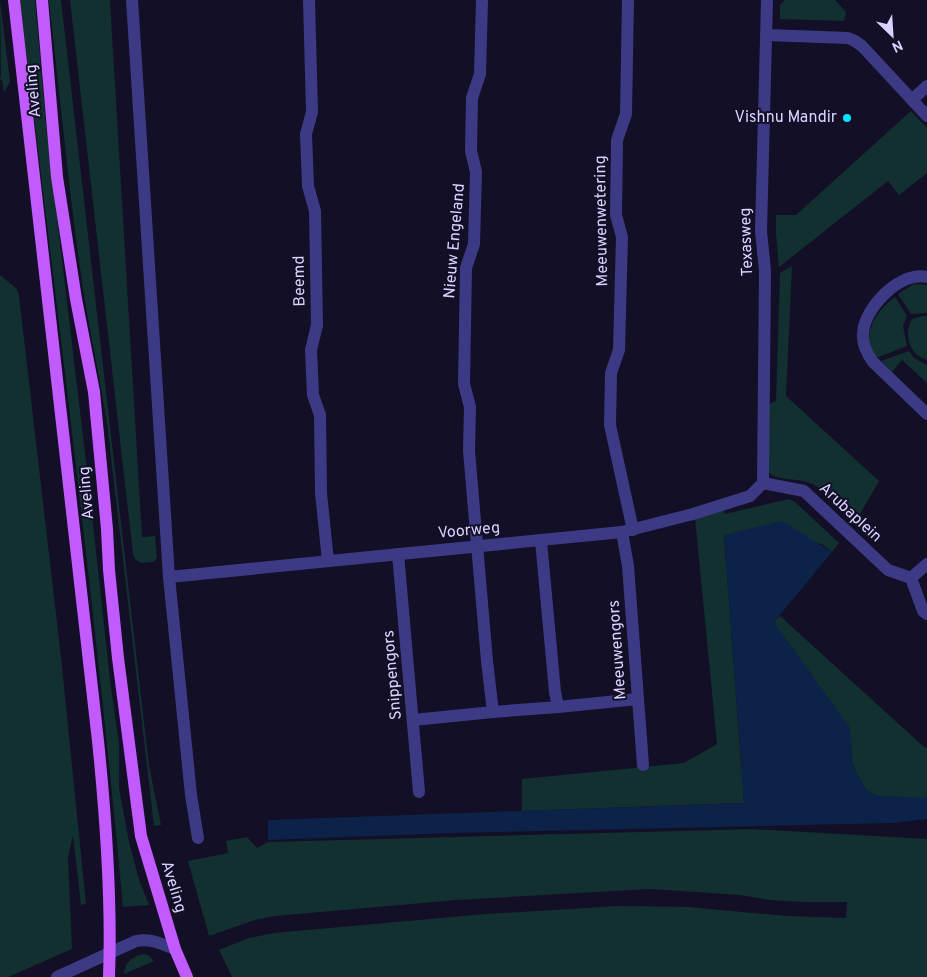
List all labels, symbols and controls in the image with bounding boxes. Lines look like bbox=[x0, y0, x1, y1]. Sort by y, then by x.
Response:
north arrow bbox=[867, 10, 917, 60]
text: N bbox=[889, 36, 905, 55]
street label: Aveling bbox=[22, 64, 46, 118]
place label: Vishnu Mandir bbox=[734, 108, 837, 128]
marker: Vishnu Mandir bbox=[841, 112, 853, 124]
street label: Meeuwenwetering bbox=[591, 155, 613, 287]
street label: Nieuw Engeland bbox=[440, 183, 470, 299]
street label: Texasweg bbox=[736, 207, 758, 277]
street label: Beemd bbox=[290, 255, 310, 307]
street label: Aveling bbox=[75, 466, 99, 520]
street label: Arubaplein bbox=[814, 479, 886, 547]
street label: Voorweg bbox=[437, 518, 501, 544]
street label: Meeuwengors bbox=[605, 599, 631, 701]
street label: Snippengors bbox=[379, 629, 407, 721]
street label: Aveling bbox=[156, 859, 190, 915]

